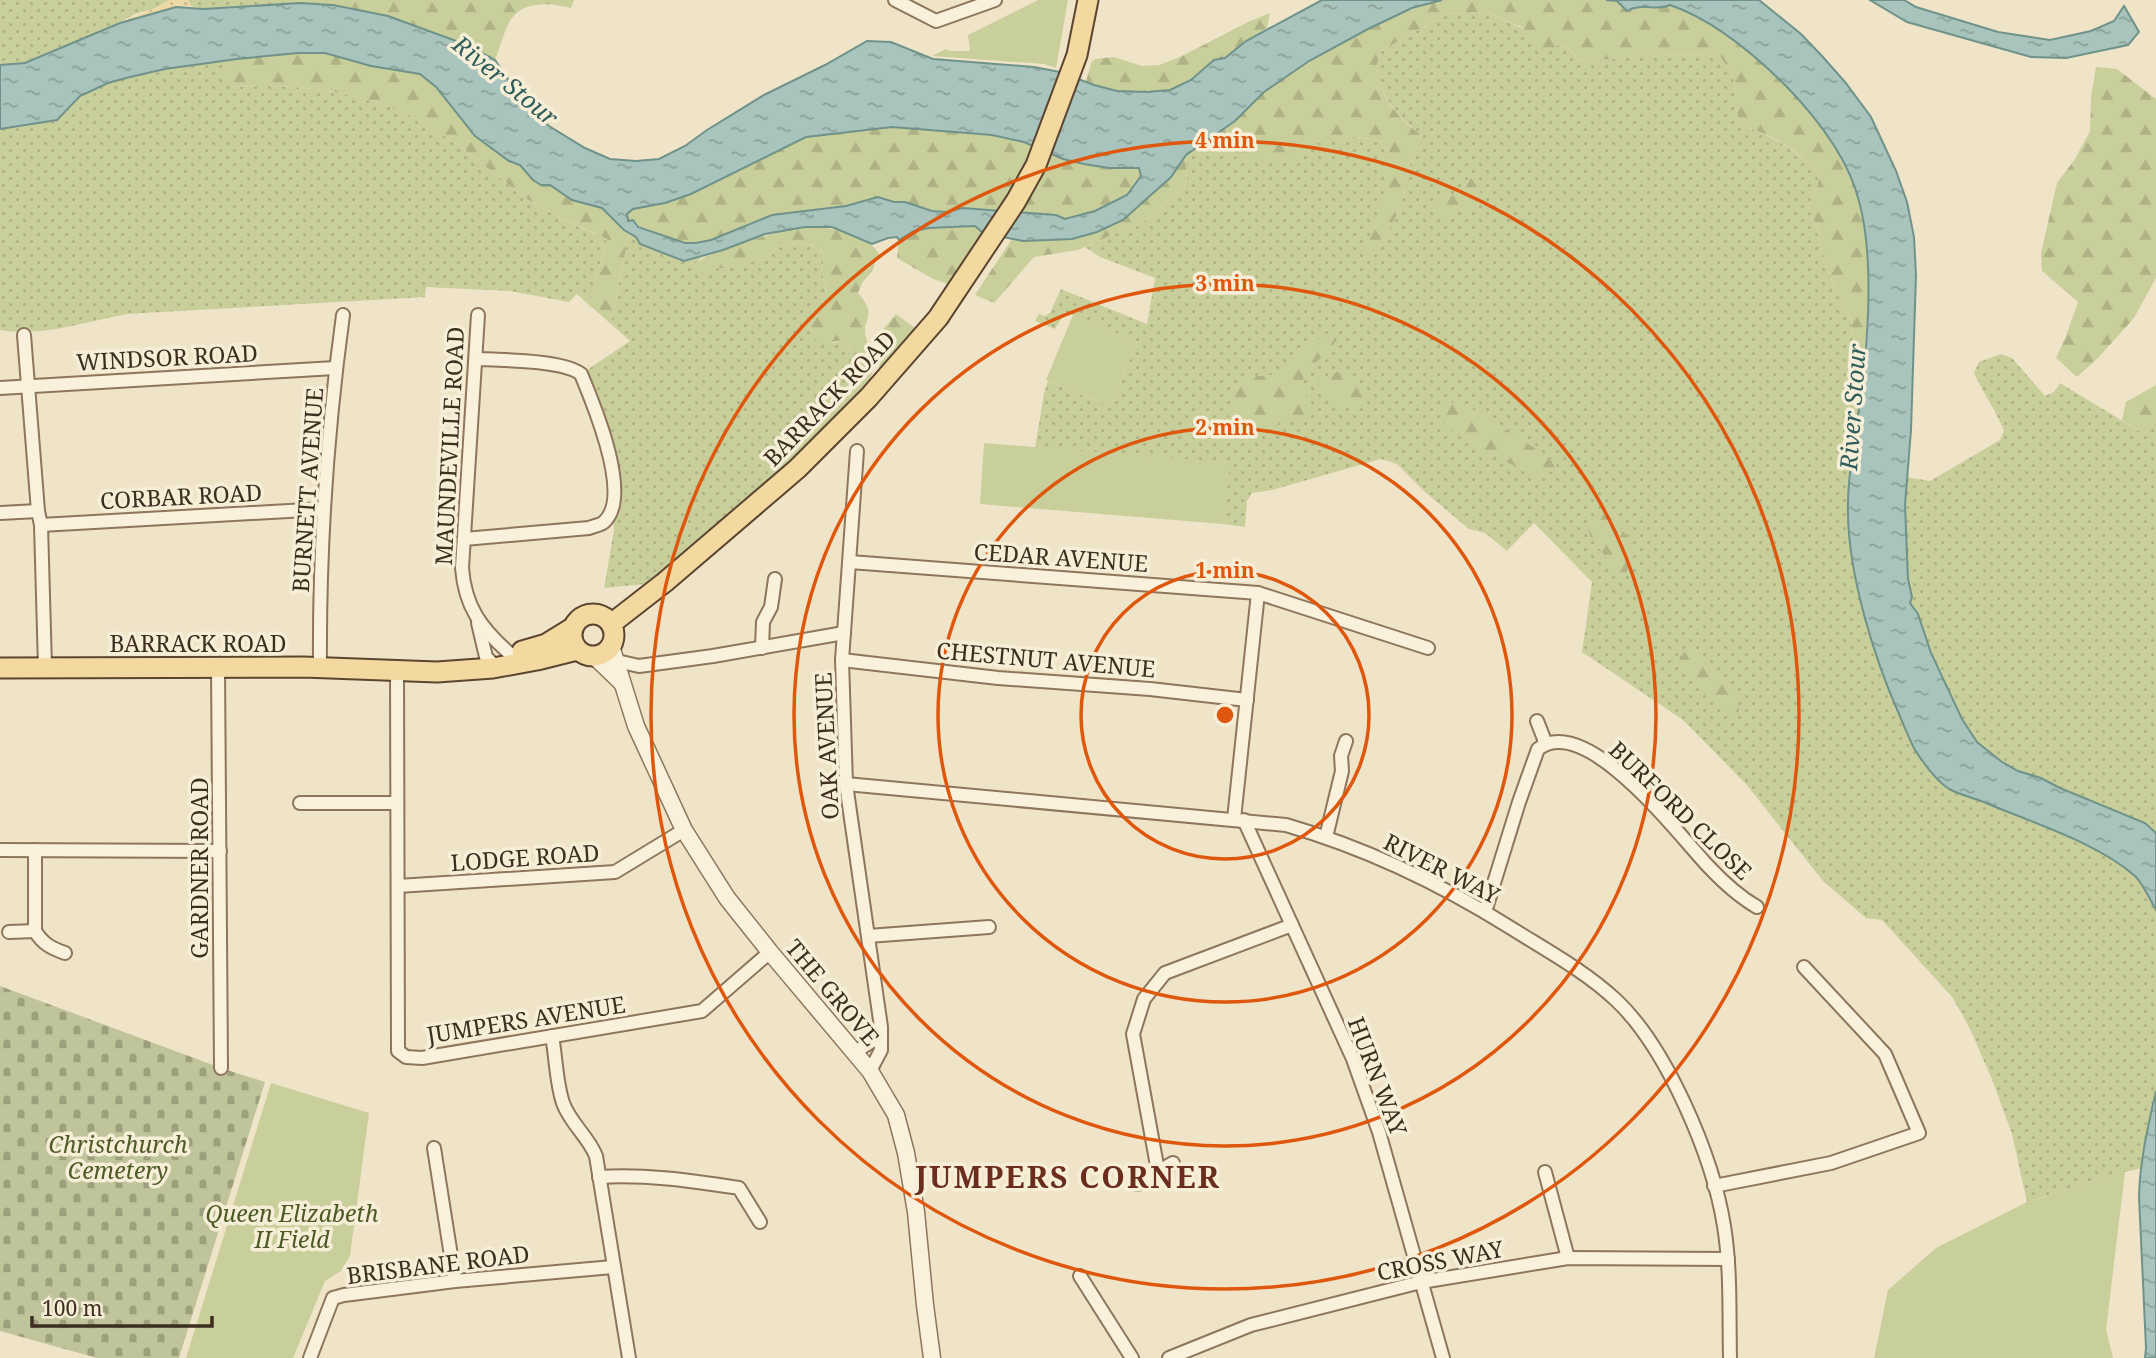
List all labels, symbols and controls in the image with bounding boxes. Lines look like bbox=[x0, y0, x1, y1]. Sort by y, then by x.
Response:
water label: River Stour bbox=[446, 27, 566, 133]
text: 4 min bbox=[1195, 126, 1255, 154]
text: 3 min bbox=[1195, 269, 1255, 297]
street label: BARRACK ROAD bbox=[756, 323, 902, 473]
street label: MAUNDEVILLE ROAD bbox=[427, 326, 471, 566]
street label: WINDSOR ROAD bbox=[75, 336, 259, 378]
water label: River Stour bbox=[1831, 342, 1873, 472]
street label: BURNETT AVENUE bbox=[284, 386, 330, 594]
text: 2 min bbox=[1195, 413, 1255, 441]
street label: CORBAR ROAD bbox=[99, 476, 263, 516]
street label: CEDAR AVENUE bbox=[973, 535, 1149, 579]
text: 1 min bbox=[1195, 556, 1255, 584]
street label: BARRACK ROAD bbox=[109, 627, 287, 659]
street label: CHESTNUT AVENUE bbox=[935, 633, 1157, 685]
street label: OAK AVENUE bbox=[806, 672, 846, 820]
centre of rings bbox=[1213, 703, 1237, 727]
street label: BURFORD CLOSE bbox=[1602, 733, 1760, 887]
street label: GARDNER ROAD bbox=[183, 777, 215, 959]
street label: RIVER WAY bbox=[1379, 825, 1506, 911]
street label: LODGE ROAD bbox=[450, 836, 600, 878]
street label: THE GROVE bbox=[779, 932, 887, 1052]
street label: JUMPERS AVENUE bbox=[423, 987, 628, 1051]
street label: HURN WAY bbox=[1341, 1012, 1416, 1141]
park label: Christchurch Cemetery bbox=[48, 1128, 188, 1186]
district label: JUMPERS CORNER bbox=[914, 1156, 1221, 1197]
park label: Queen Elizabeth II Field bbox=[205, 1197, 379, 1255]
street label: CROSS WAY bbox=[1374, 1232, 1507, 1288]
street label: BRISBANE ROAD bbox=[345, 1237, 531, 1291]
scale bar bbox=[32, 1284, 212, 1328]
text: 100 m bbox=[42, 1294, 103, 1322]

